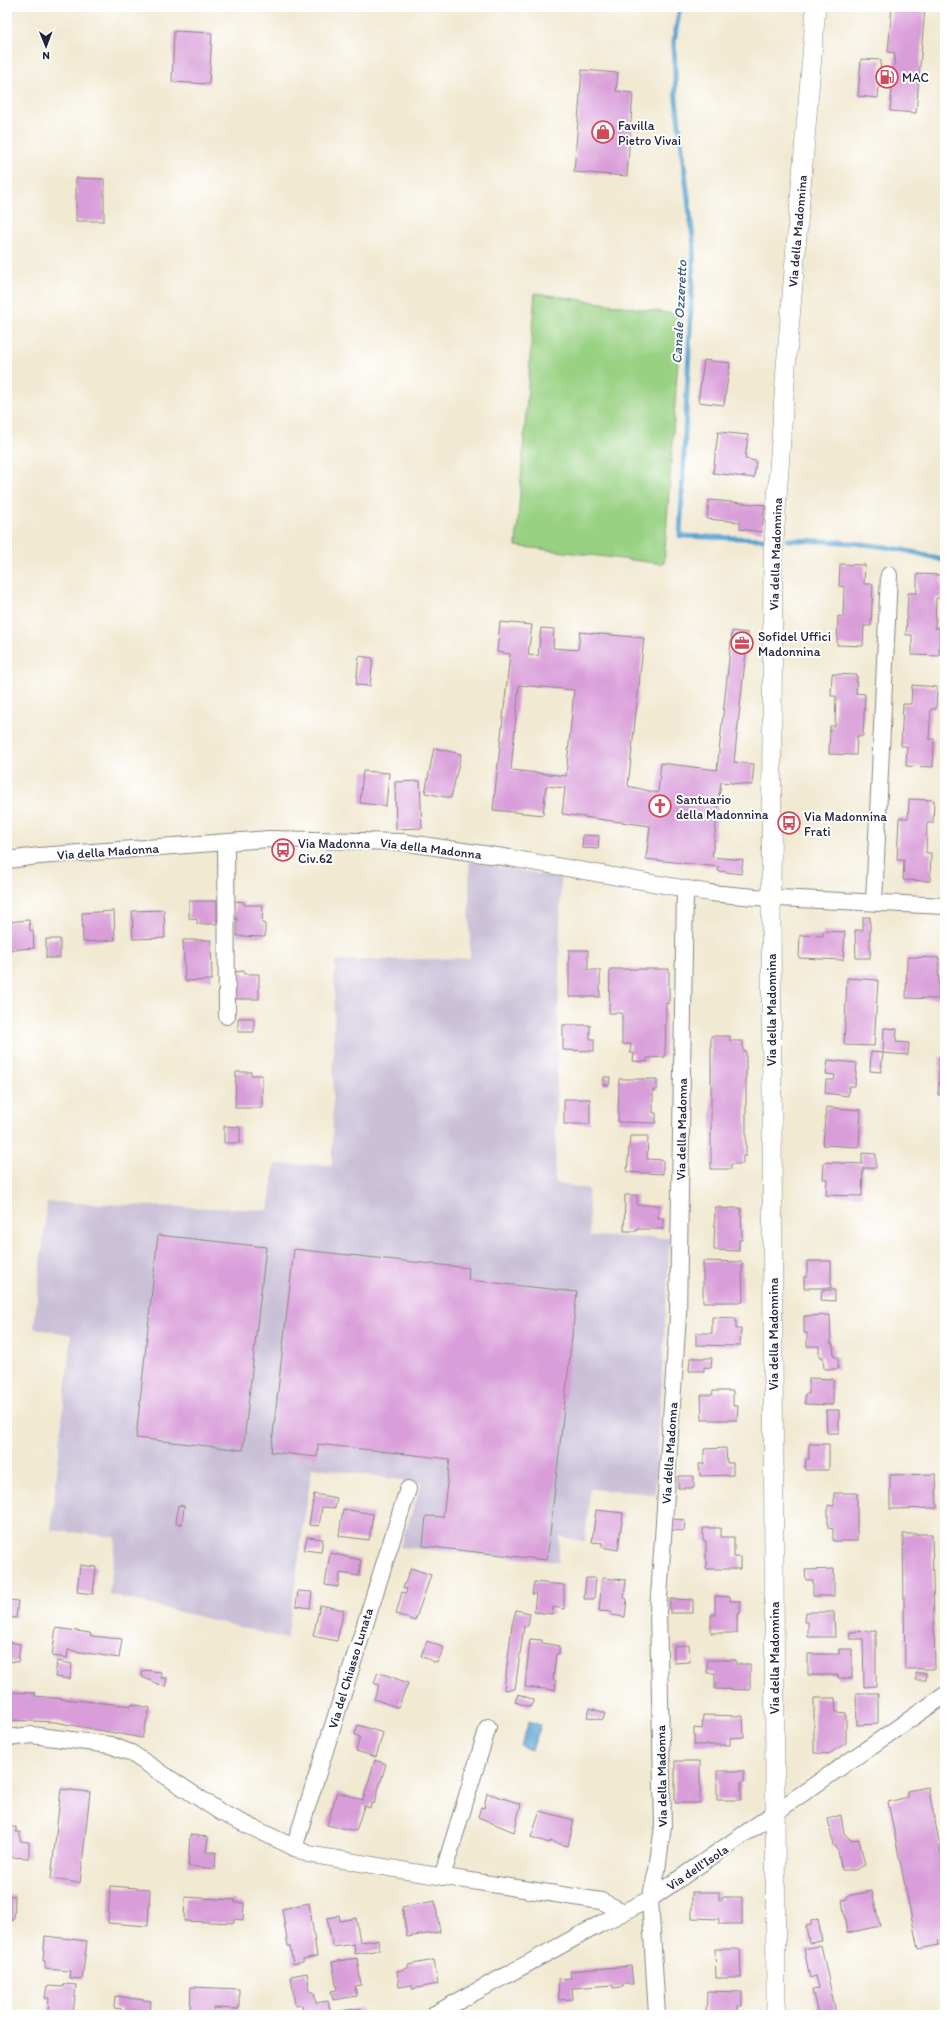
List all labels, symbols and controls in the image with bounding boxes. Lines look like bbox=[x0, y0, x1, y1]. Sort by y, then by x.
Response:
north arrow bbox=[26, 26, 66, 66]
text: N bbox=[42, 49, 50, 62]
fuel station icon: MAC bbox=[874, 64, 900, 90]
place label: MAC bbox=[902, 70, 929, 85]
place label: Favilla Pietro Vivai bbox=[618, 118, 681, 148]
shop icon: Favilla Pietro Vivai bbox=[590, 119, 616, 145]
street label: Via della Madonnina bbox=[785, 174, 810, 288]
water label: Canale Ozzeretto bbox=[668, 259, 691, 364]
street label: Via della Madonnina bbox=[766, 497, 785, 611]
place label: Sofidel Uffici Madonnina bbox=[758, 629, 831, 659]
office icon: Sofidel Uffici Madonnina bbox=[729, 630, 755, 656]
place label: Santuario della Madonnina bbox=[676, 792, 769, 822]
church icon: Santuario della Madonnina bbox=[647, 793, 673, 819]
place label: Via Madonnina Frati bbox=[804, 809, 887, 839]
bus stop icon: Via Madonnina Frati bbox=[776, 810, 802, 836]
street label: Via della Madonna bbox=[379, 835, 483, 862]
place label: Via Madonna Civ.62 bbox=[298, 836, 371, 866]
bus stop icon: Via Madonna Civ.62 bbox=[270, 837, 296, 863]
street label: Via della Madonna bbox=[56, 840, 160, 863]
street label: Via della Madonnina bbox=[764, 953, 779, 1066]
street label: Via della Madonna bbox=[673, 1078, 690, 1180]
street label: Via della Madonnina bbox=[766, 1277, 781, 1390]
street label: Via della Madonna bbox=[658, 1401, 681, 1505]
street label: Via della Madonnina bbox=[767, 1601, 782, 1714]
street label: Via del Chiasso Lunata bbox=[325, 1606, 376, 1730]
street label: Via della Madonna bbox=[653, 1725, 670, 1827]
street label: Via dell'Isola bbox=[664, 1841, 731, 1893]

